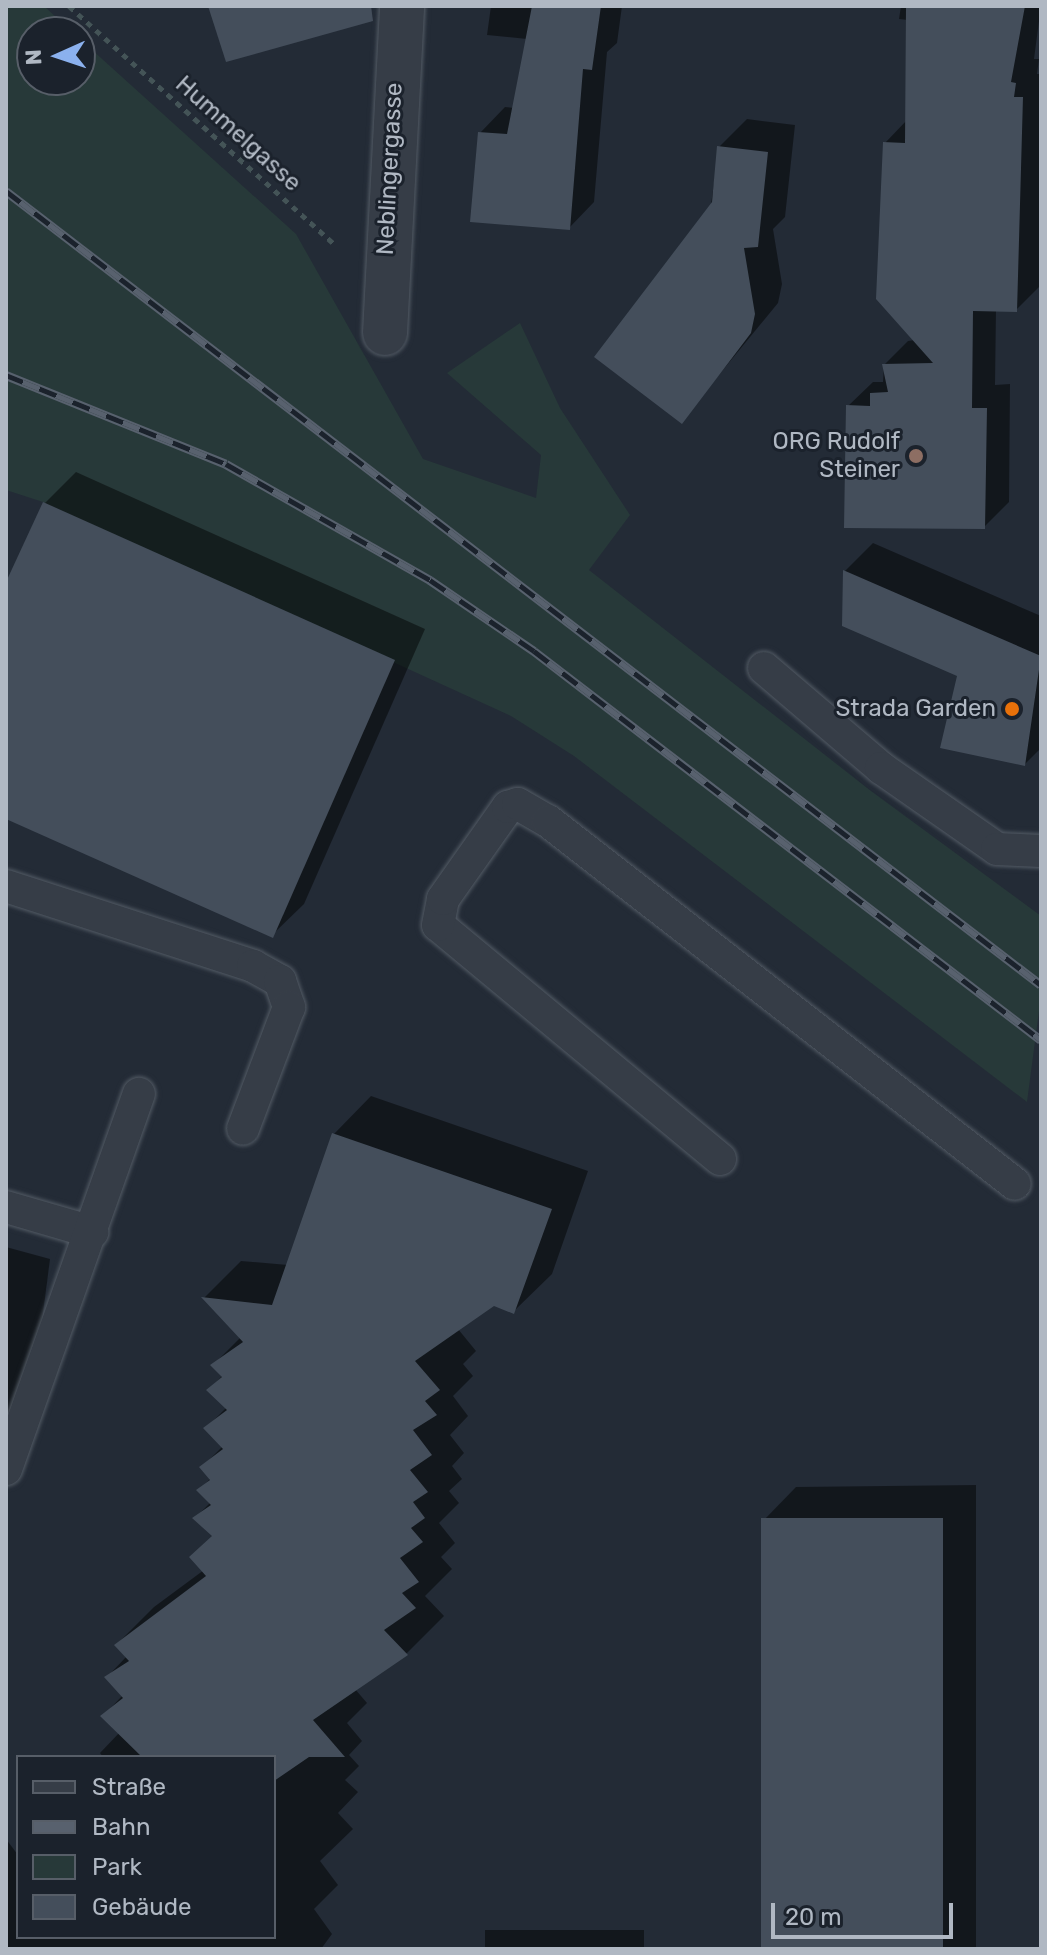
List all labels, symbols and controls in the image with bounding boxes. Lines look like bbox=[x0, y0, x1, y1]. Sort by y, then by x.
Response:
north arrow bbox=[16, 16, 96, 96]
text: N bbox=[20, 49, 47, 66]
street label: Hummelgasse bbox=[169, 70, 307, 198]
street label: Neblingergasse bbox=[371, 82, 409, 256]
place label: ORG Rudolf Steiner bbox=[773, 428, 900, 484]
marker: ORG Rudolf Steiner bbox=[907, 447, 925, 465]
place label: Strada Garden bbox=[835, 695, 996, 723]
marker: Strada Garden bbox=[1003, 700, 1021, 718]
legend bbox=[16, 1755, 276, 1939]
text: Straße bbox=[92, 1773, 166, 1801]
text: Bahn bbox=[92, 1813, 150, 1841]
text: Park bbox=[92, 1853, 142, 1881]
scale bar bbox=[775, 1887, 957, 1937]
text: Gebäude bbox=[92, 1893, 191, 1921]
text: 20 m bbox=[785, 1903, 842, 1931]

